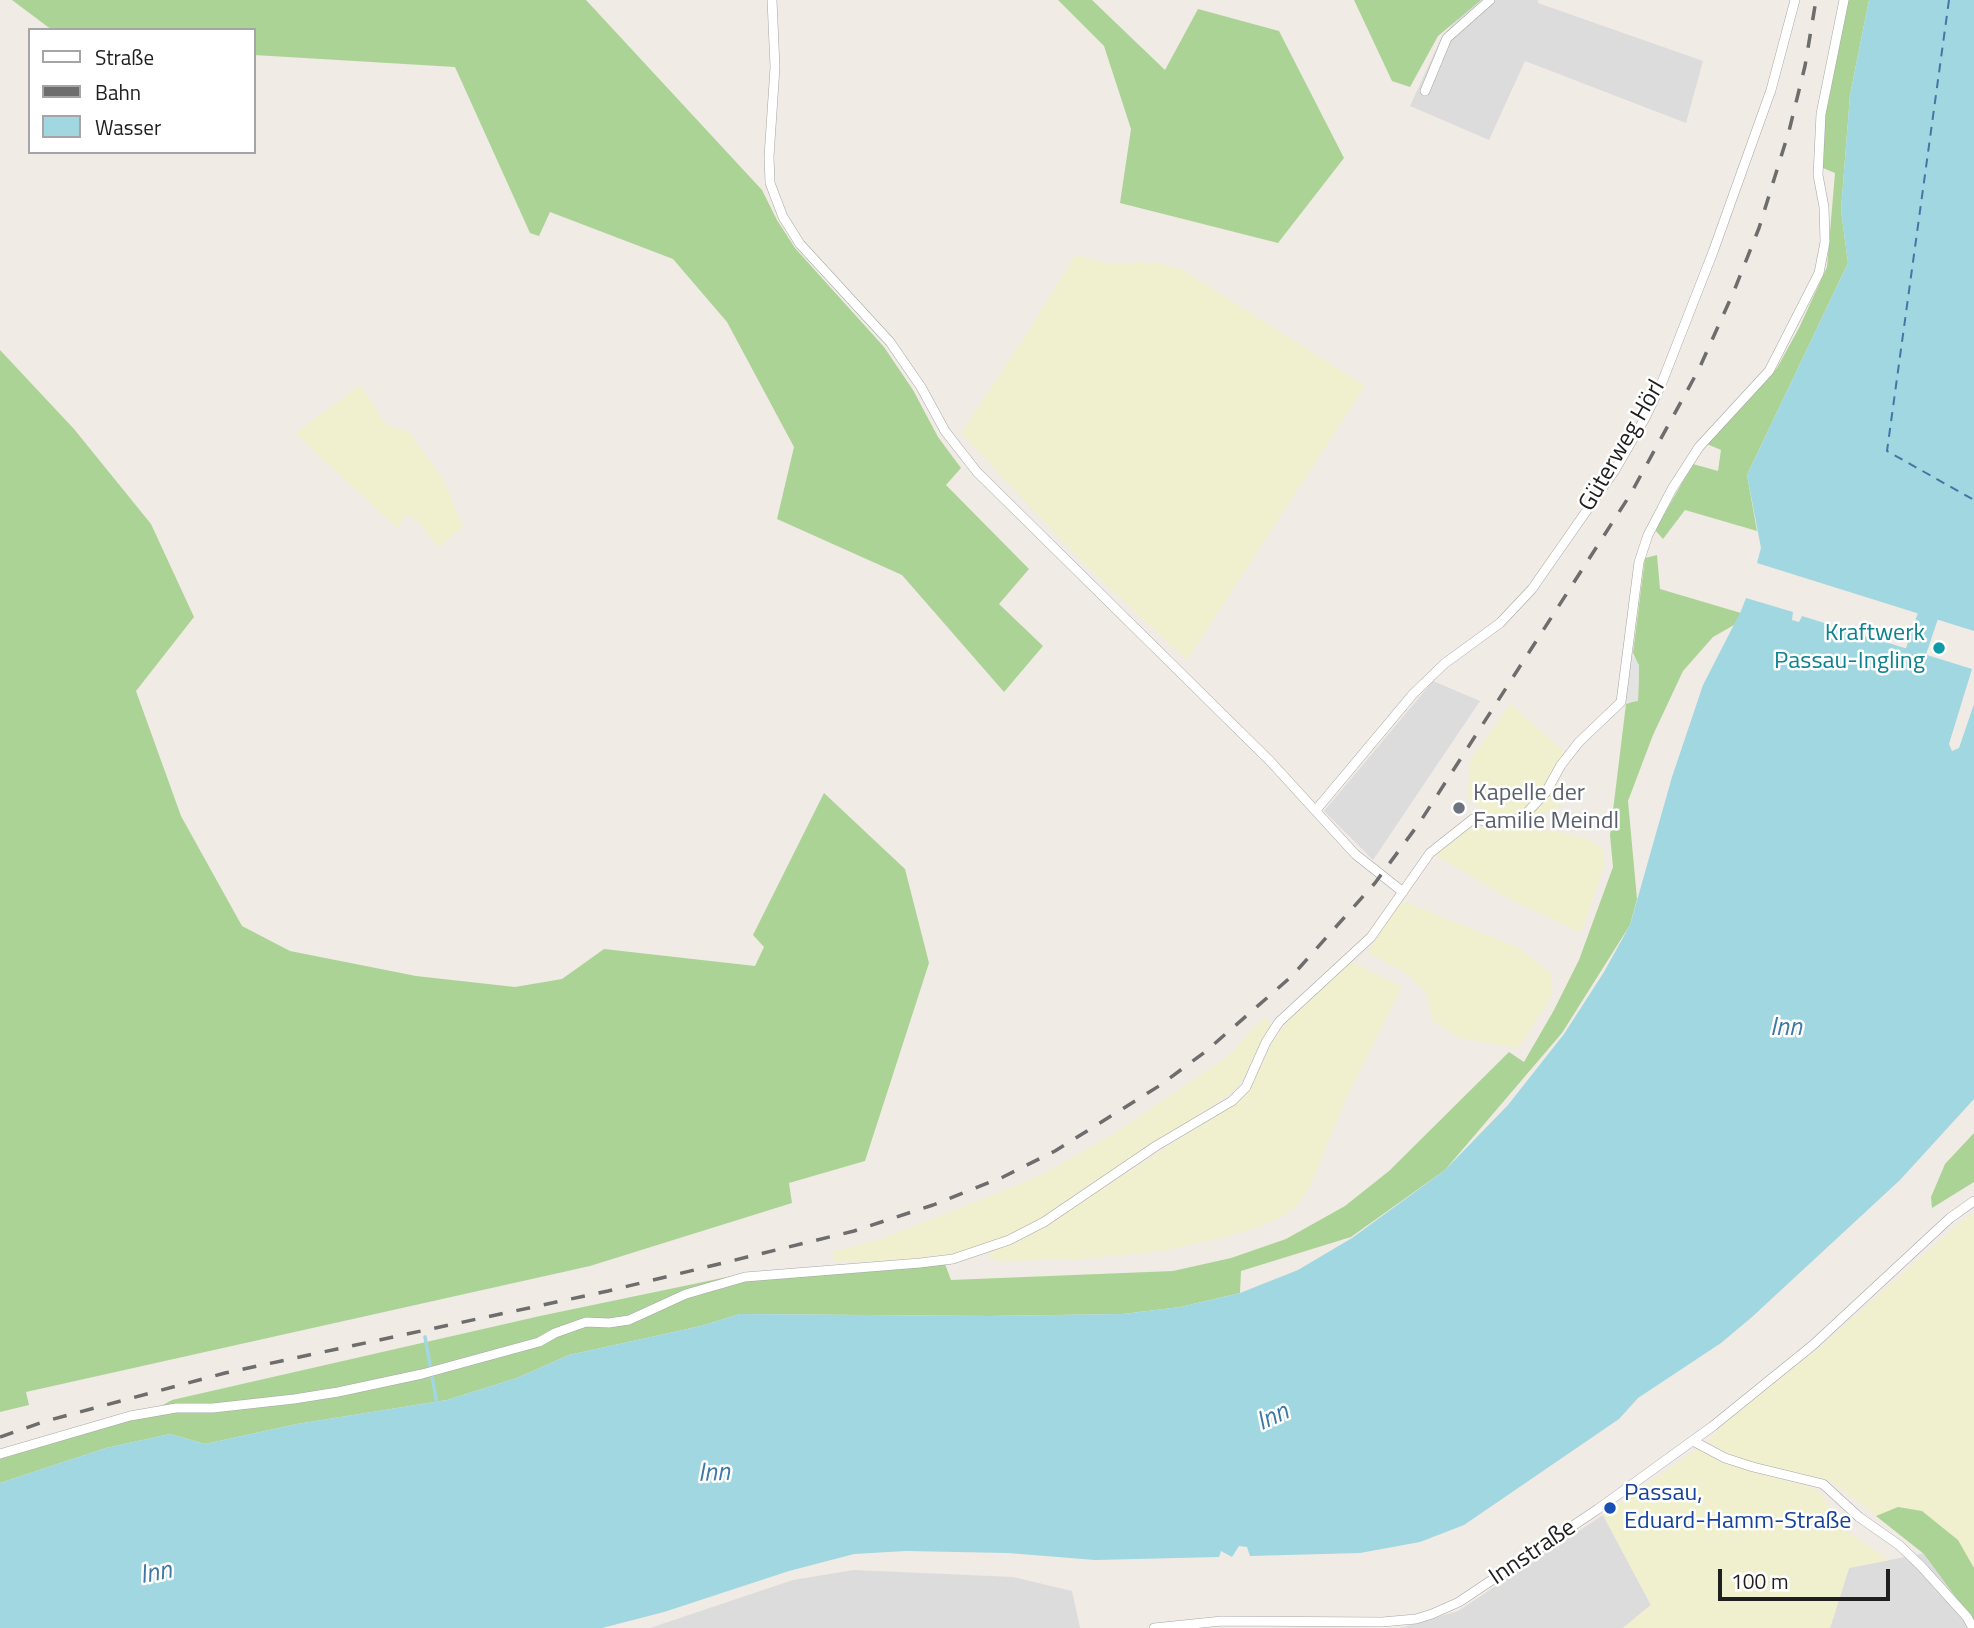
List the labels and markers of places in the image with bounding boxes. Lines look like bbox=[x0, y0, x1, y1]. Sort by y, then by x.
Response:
place label: Kraftwerk Passau-Ingling bbox=[1774, 620, 1925, 676]
marker: Kraftwerk Passau-Ingling bbox=[1931, 640, 1947, 656]
place label: Kapelle der Familie Meindl bbox=[1473, 780, 1619, 836]
marker: Kapelle der Familie Meindl bbox=[1451, 800, 1467, 816]
place label: Passau, Eduard-Hamm-Straße bbox=[1624, 1480, 1851, 1536]
marker: Passau, Eduard-Hamm-Straße bbox=[1602, 1500, 1618, 1516]

